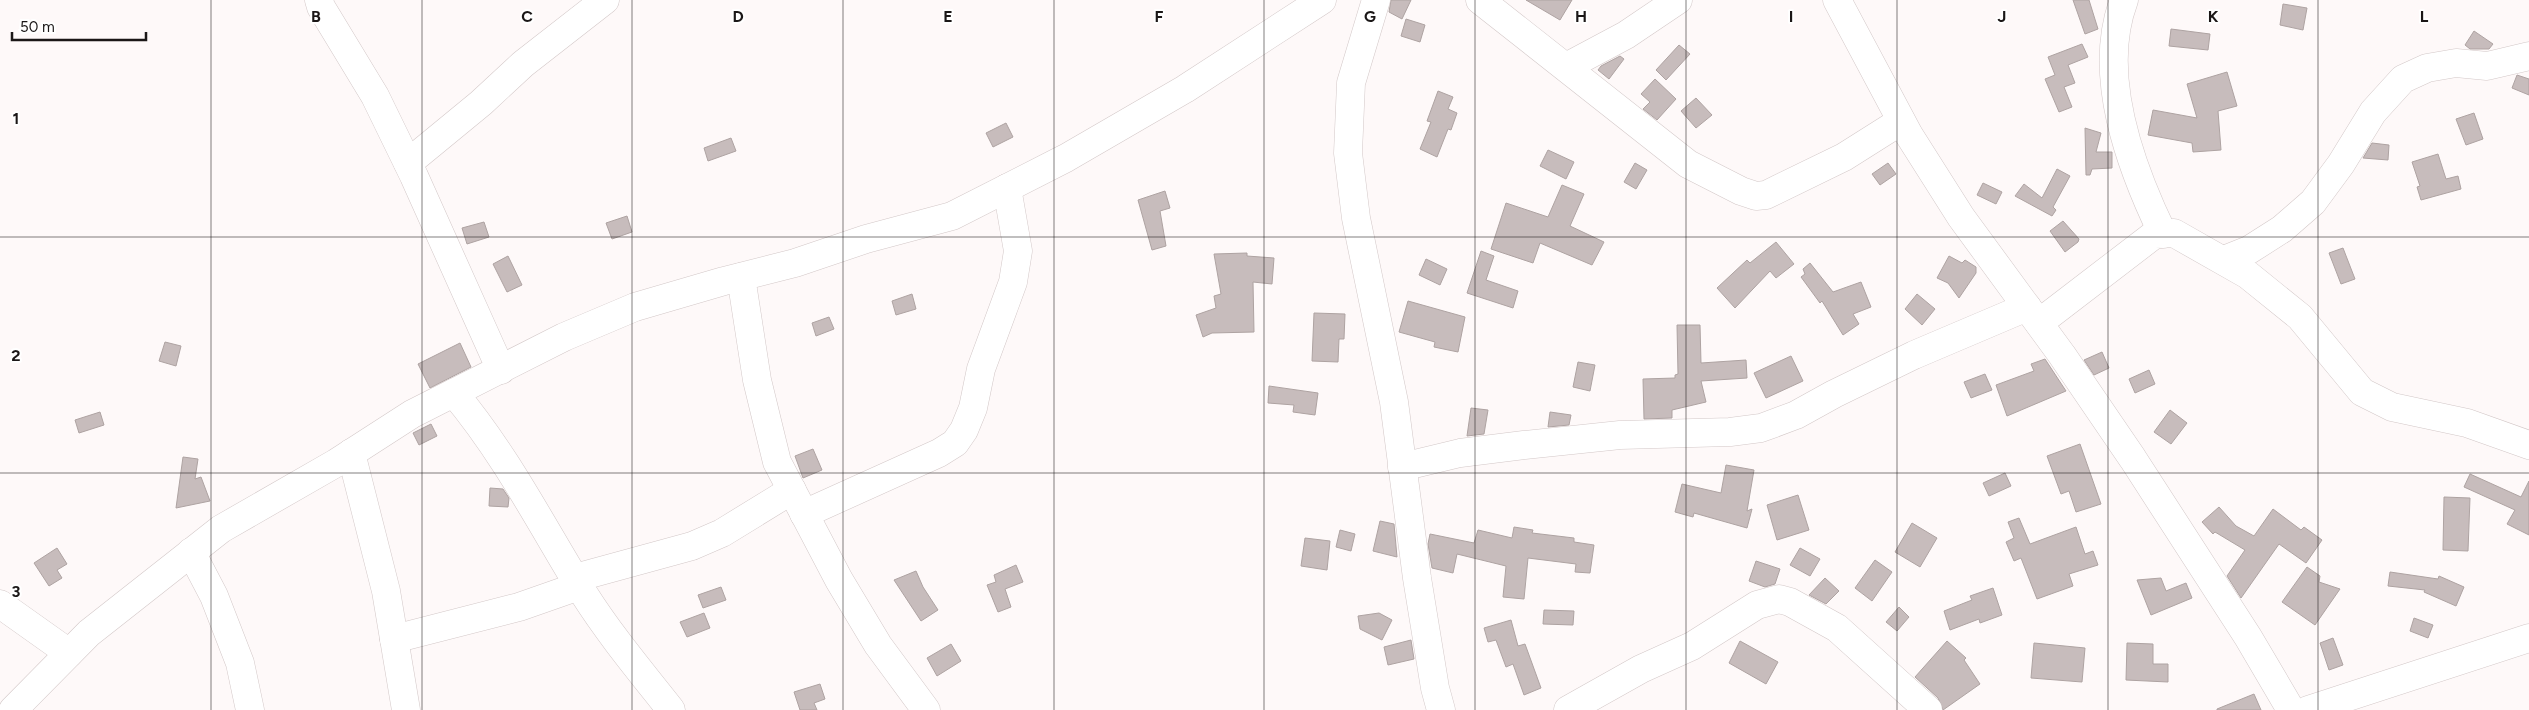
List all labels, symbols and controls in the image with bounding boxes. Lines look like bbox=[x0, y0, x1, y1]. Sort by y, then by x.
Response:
text: B bbox=[311, 7, 321, 26]
text: C bbox=[521, 7, 533, 26]
text: D bbox=[732, 7, 744, 26]
text: E bbox=[943, 7, 953, 26]
text: F bbox=[1155, 7, 1164, 26]
text: G bbox=[1364, 7, 1376, 26]
text: H bbox=[1575, 7, 1587, 26]
text: I bbox=[1789, 7, 1793, 26]
text: J bbox=[1998, 7, 2006, 26]
text: K bbox=[2208, 7, 2219, 26]
text: L bbox=[2420, 7, 2429, 26]
scale bar bbox=[12, 10, 146, 42]
text: 50 m bbox=[20, 18, 55, 36]
text: 1 bbox=[13, 109, 19, 128]
text: 2 bbox=[11, 346, 21, 365]
text: 3 bbox=[12, 582, 21, 601]

